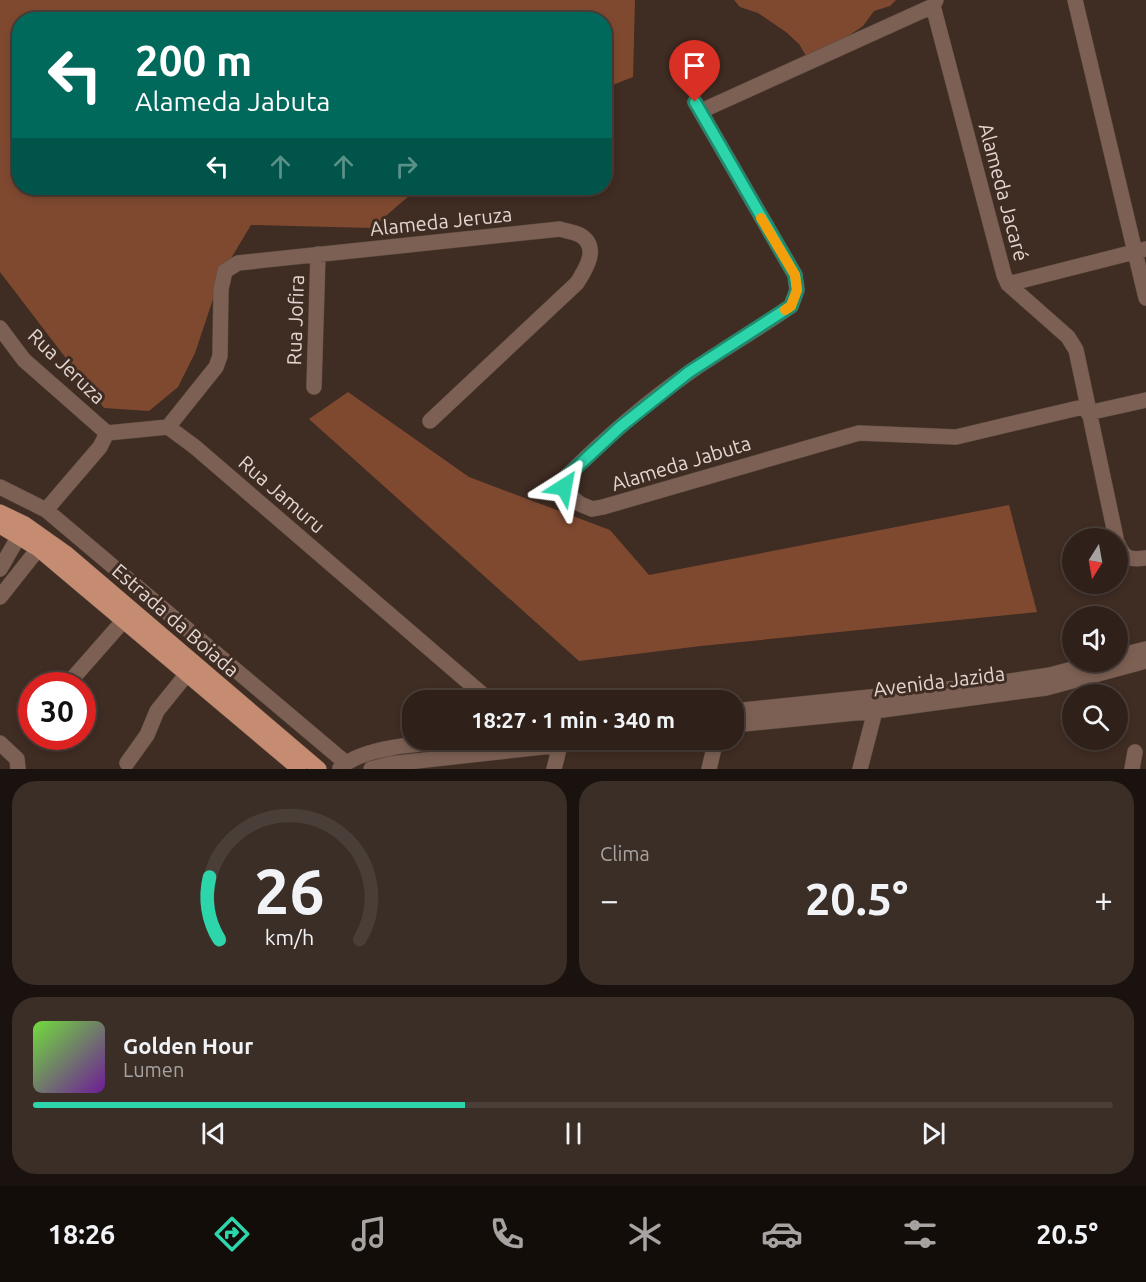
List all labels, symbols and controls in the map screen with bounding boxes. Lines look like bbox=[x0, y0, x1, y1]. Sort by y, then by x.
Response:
icon: left bbox=[36, 36, 114, 114]
text: 200 m bbox=[135, 37, 252, 84]
pin bbox=[669, 40, 720, 102]
icon: arrive bbox=[678, 49, 711, 82]
text: Alameda Jabuta bbox=[135, 86, 330, 116]
street label: Alameda Jacaré bbox=[975, 121, 1033, 263]
icon: left bbox=[201, 150, 234, 183]
icon: ahead bbox=[264, 150, 297, 183]
icon: ahead bbox=[327, 150, 360, 183]
icon: right bbox=[390, 150, 423, 183]
street label: Alameda Jeruza bbox=[369, 202, 513, 240]
street label: Rua Jofira bbox=[282, 274, 308, 366]
street label: Rua Jeruza bbox=[24, 324, 110, 408]
street label: Alameda Jabuta bbox=[608, 431, 754, 495]
street label: Rua Jamuru bbox=[234, 450, 330, 538]
position arrow bbox=[532, 455, 596, 519]
north arrow bbox=[1062, 528, 1128, 594]
map controls bbox=[1062, 528, 1128, 750]
street label: Estrada da Boiada bbox=[108, 559, 244, 681]
button: sound bbox=[1062, 606, 1128, 672]
street label: Avenida Jazida bbox=[872, 662, 1006, 700]
speed limit sign: 30 bbox=[18, 672, 96, 750]
button: search bbox=[1062, 684, 1128, 750]
text: 18:27 · 1 min · 340 m bbox=[471, 707, 675, 732]
text: Clima bbox=[600, 842, 650, 865]
text: 26 bbox=[254, 856, 325, 926]
text: 20.5° bbox=[805, 873, 908, 924]
text: − bbox=[600, 881, 619, 918]
text: + bbox=[1094, 881, 1113, 918]
text: km/h bbox=[265, 925, 314, 949]
text: Golden Hour bbox=[123, 1033, 253, 1058]
text: Lumen bbox=[123, 1058, 184, 1081]
icon: previous bbox=[197, 1117, 230, 1150]
icon: pause bbox=[557, 1117, 590, 1150]
icon: next bbox=[917, 1117, 950, 1150]
icon: directions bbox=[211, 1213, 253, 1255]
icon: music bbox=[348, 1213, 390, 1255]
icon: phone bbox=[486, 1213, 528, 1255]
icon: climate bbox=[624, 1213, 666, 1255]
icon: car bbox=[761, 1213, 803, 1255]
icon: filters bbox=[899, 1213, 941, 1255]
text: 18:26 bbox=[48, 1219, 115, 1249]
text: 20.5° bbox=[1036, 1219, 1098, 1249]

